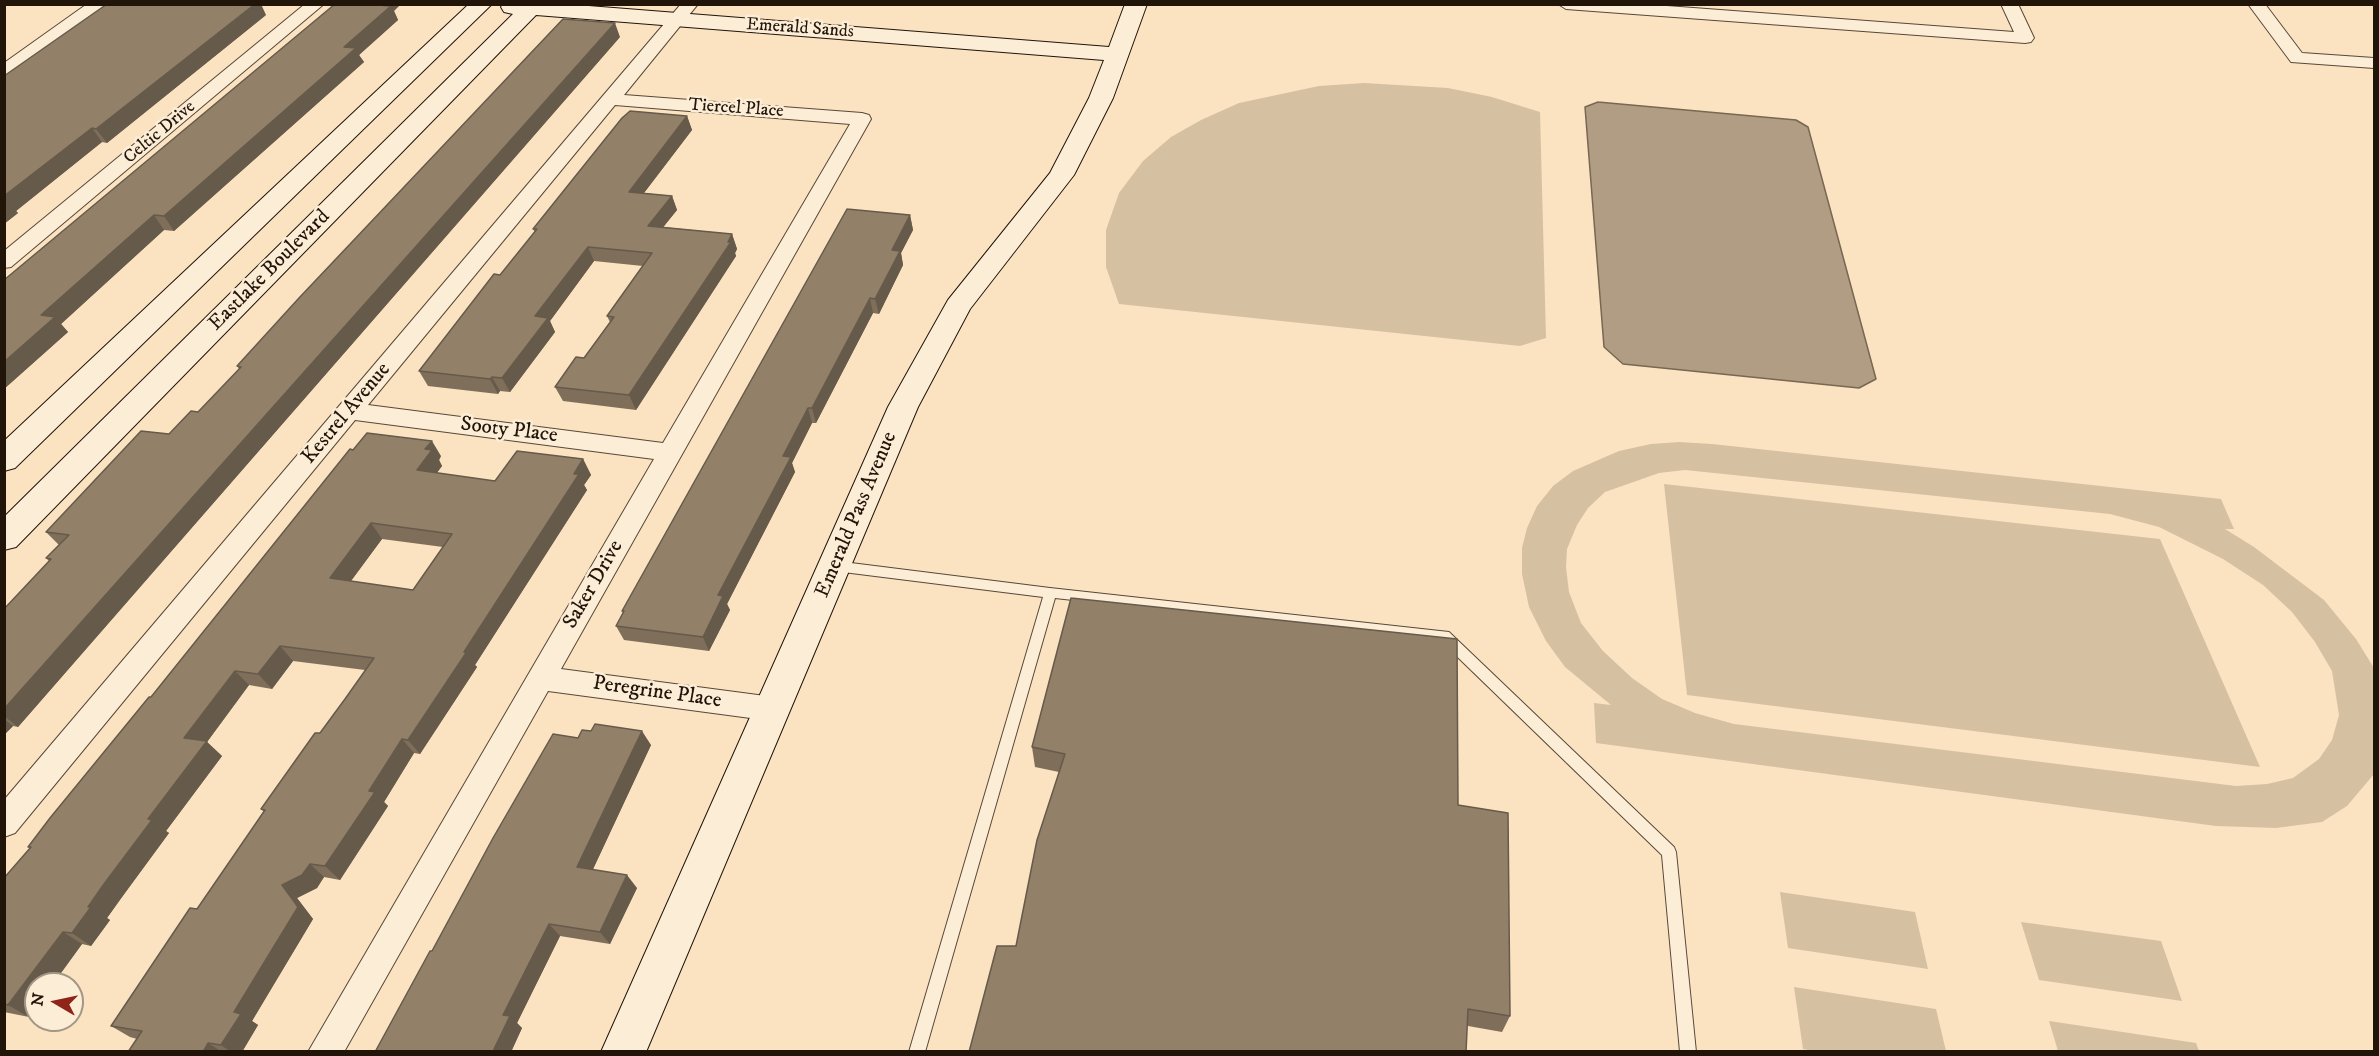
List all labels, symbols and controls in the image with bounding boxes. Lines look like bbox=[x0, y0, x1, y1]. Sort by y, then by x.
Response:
street label: Emerald Sands bbox=[746, 14, 854, 44]
street label: Tiercel Place bbox=[688, 95, 784, 123]
street label: Celtic Drive bbox=[120, 97, 200, 169]
street label: Eastlake Boulevard bbox=[204, 205, 336, 337]
street label: Kestrel Avenue bbox=[297, 358, 397, 470]
street label: Sooty Place bbox=[459, 413, 559, 449]
street label: Emerald Pass Avenue bbox=[811, 428, 903, 602]
street label: Saker Drive bbox=[559, 536, 629, 634]
street label: Peregrine Place bbox=[591, 671, 723, 715]
north arrow bbox=[24, 972, 84, 1032]
text: N bbox=[27, 991, 49, 1008]

